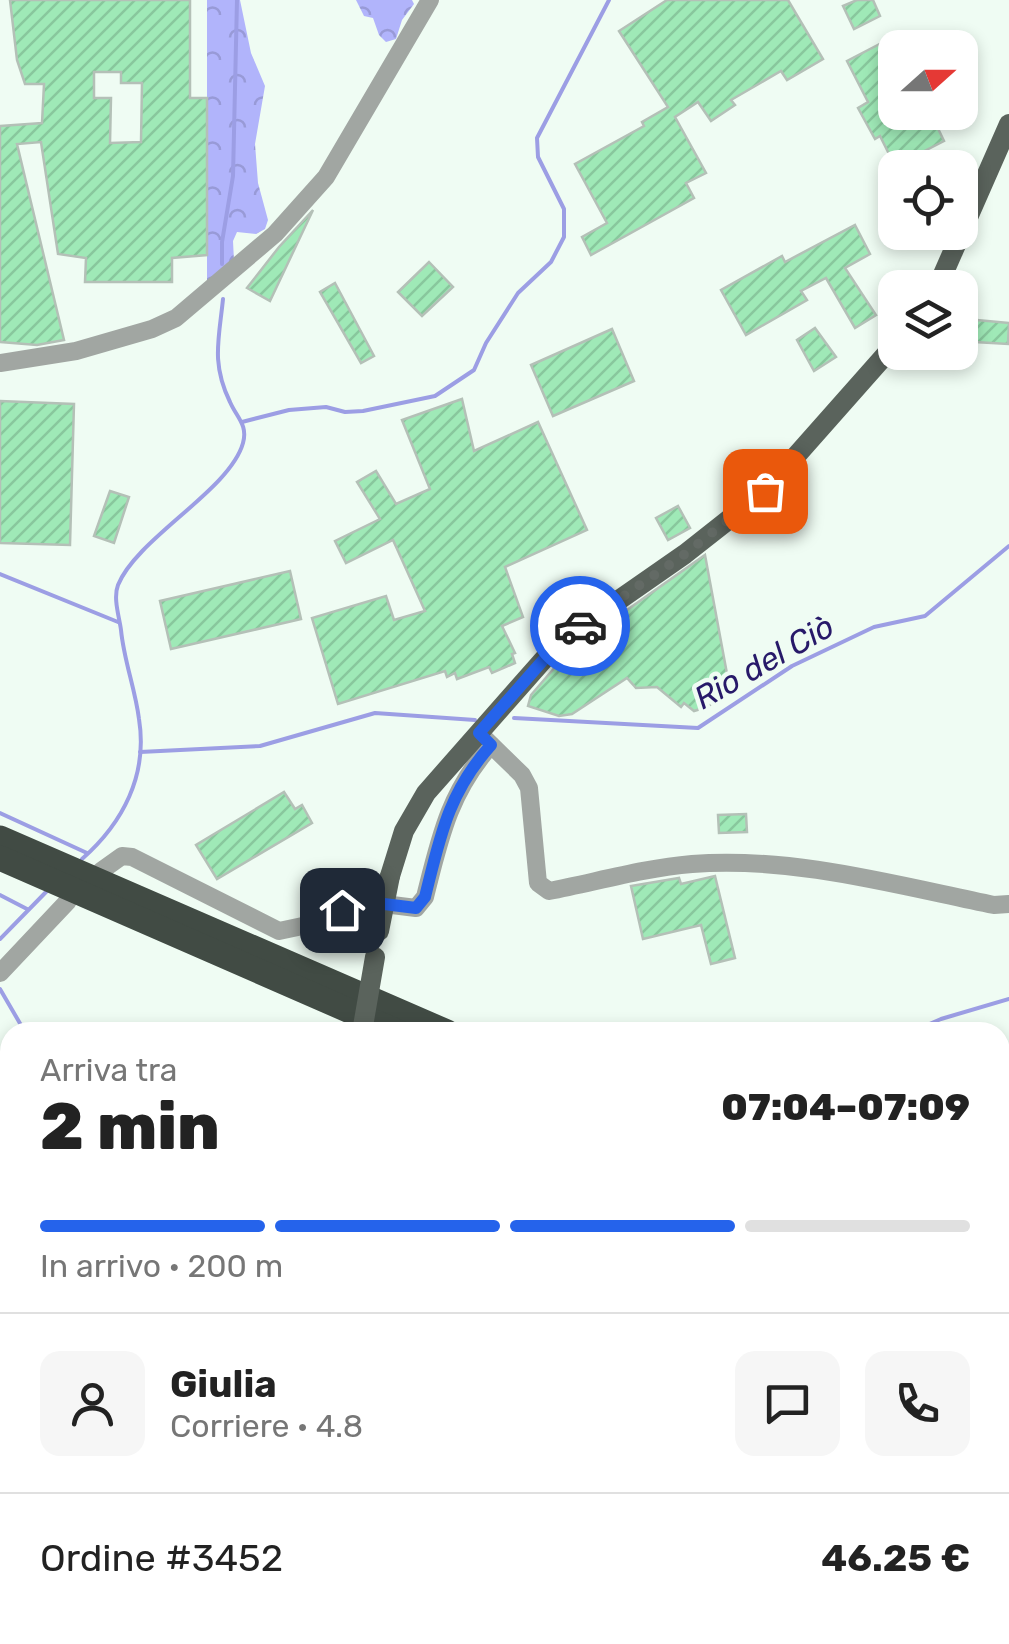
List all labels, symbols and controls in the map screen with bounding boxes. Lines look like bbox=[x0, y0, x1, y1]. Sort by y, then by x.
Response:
north arrow bbox=[878, 30, 978, 130]
map controls bbox=[878, 30, 978, 370]
button: locate bbox=[878, 150, 978, 250]
button: layers bbox=[878, 270, 978, 370]
pin bbox=[723, 449, 808, 534]
icon: bag bbox=[738, 464, 793, 519]
courier bbox=[530, 576, 630, 676]
icon: car bbox=[553, 599, 608, 654]
water label: Rio del Ciò bbox=[687, 607, 841, 717]
pin bbox=[300, 868, 385, 953]
icon: home bbox=[315, 883, 370, 938]
text: Arriva tra bbox=[40, 1051, 178, 1089]
text: 07:04–07:09 bbox=[721, 1084, 970, 1130]
text: 2 min bbox=[40, 1088, 220, 1165]
text: In arrivo · 200 m bbox=[40, 1247, 283, 1285]
button: person bbox=[40, 1351, 145, 1456]
button: chat bbox=[735, 1351, 840, 1456]
button: phone bbox=[865, 1351, 970, 1456]
text: Giulia bbox=[170, 1361, 277, 1407]
text: Corriere · 4.8 bbox=[170, 1407, 363, 1445]
text: Ordine #3452 bbox=[40, 1535, 283, 1581]
text: 46.25 € bbox=[821, 1535, 970, 1581]

